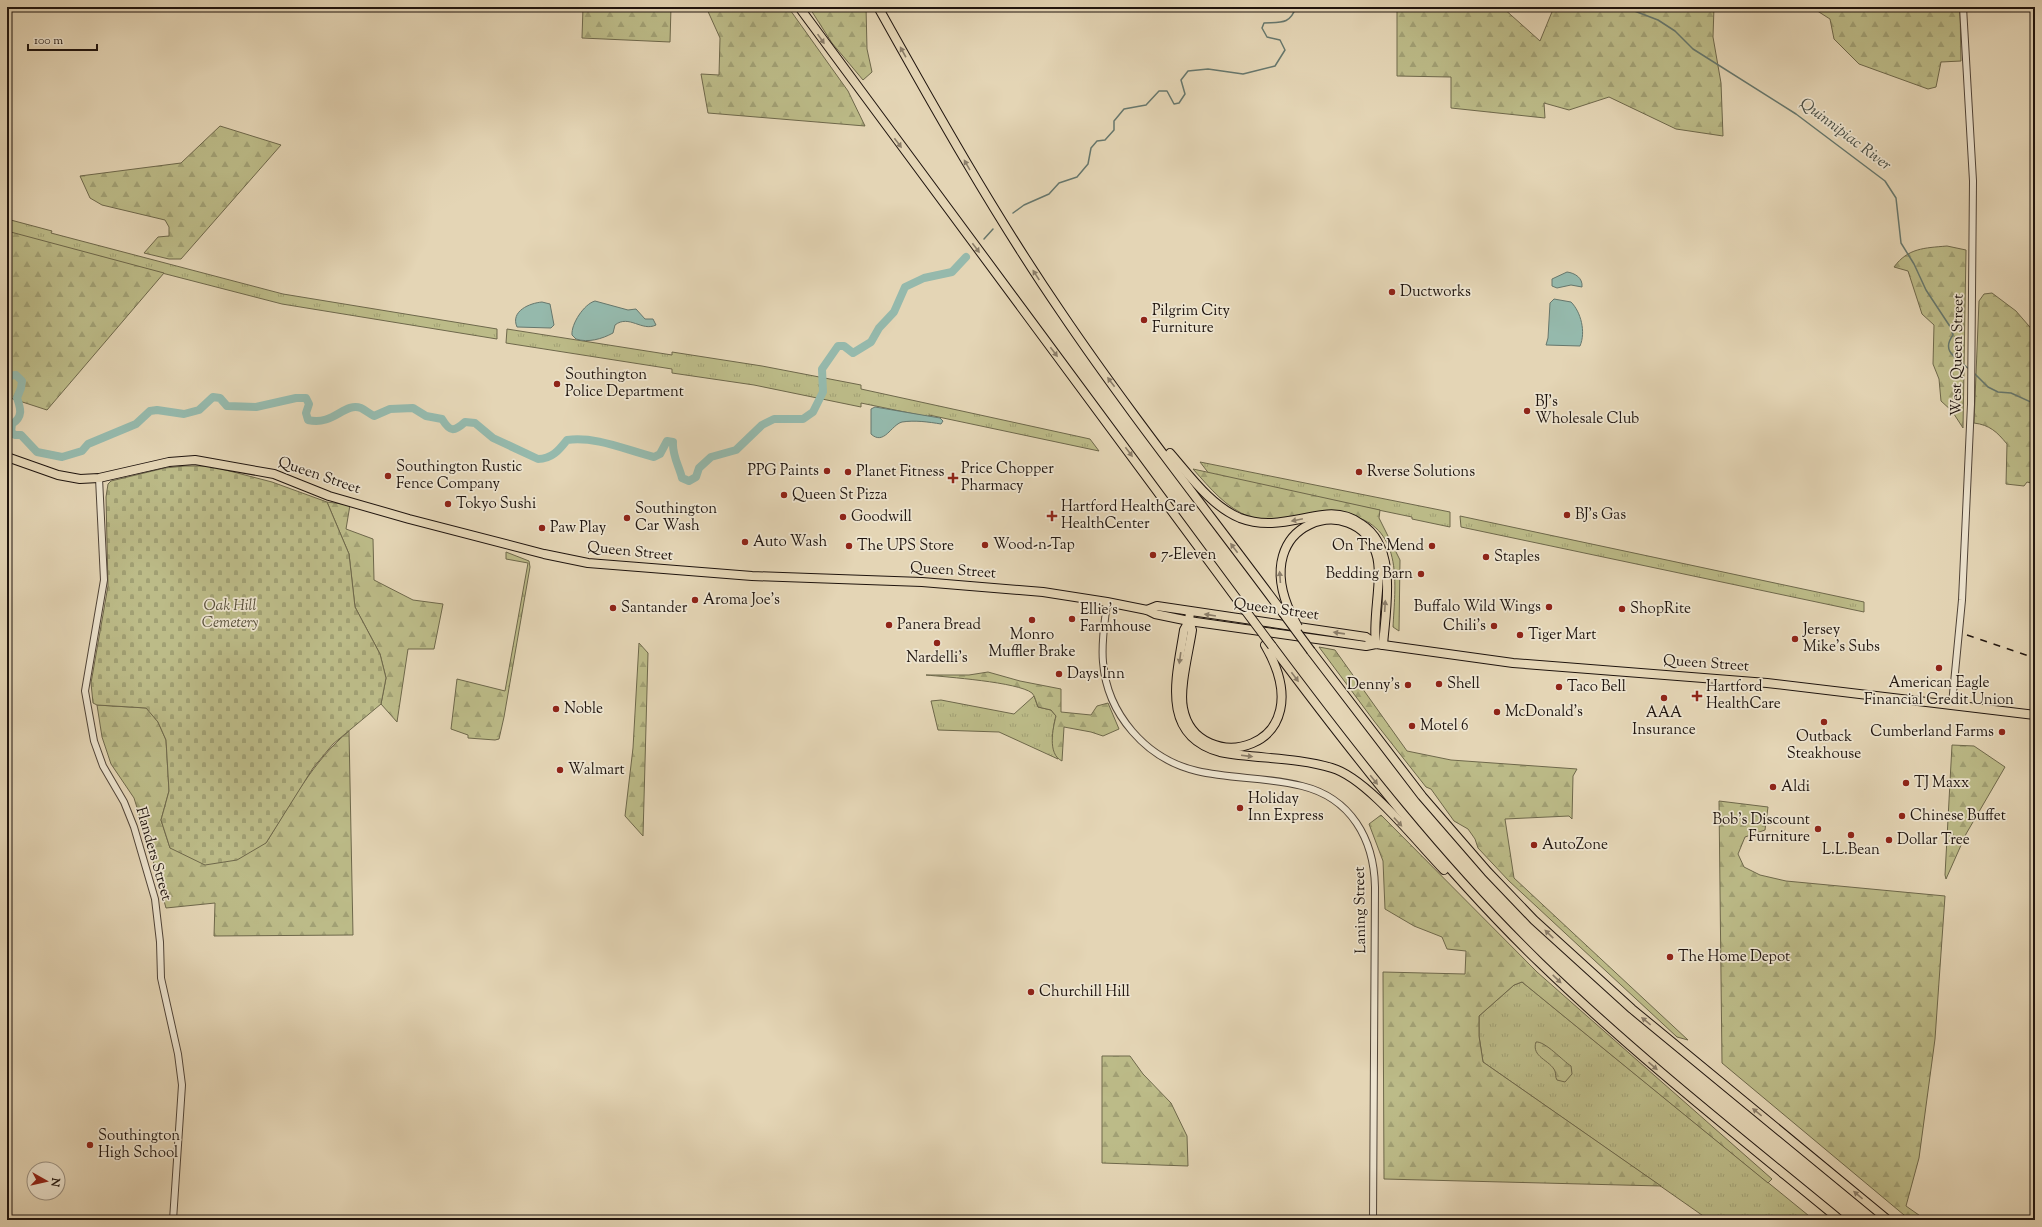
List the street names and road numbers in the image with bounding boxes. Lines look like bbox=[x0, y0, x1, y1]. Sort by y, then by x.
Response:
street label: West Queen Street bbox=[1946, 294, 1970, 416]
street label: Queen Street bbox=[275, 452, 363, 500]
street label: Queen Street bbox=[586, 537, 674, 567]
street label: Queen Street bbox=[909, 558, 997, 584]
street label: Queen Street bbox=[1232, 594, 1320, 626]
street label: Queen Street bbox=[1662, 651, 1750, 677]
street label: Flanders Street bbox=[130, 805, 176, 903]
street label: Laning Street bbox=[1350, 866, 1372, 954]

